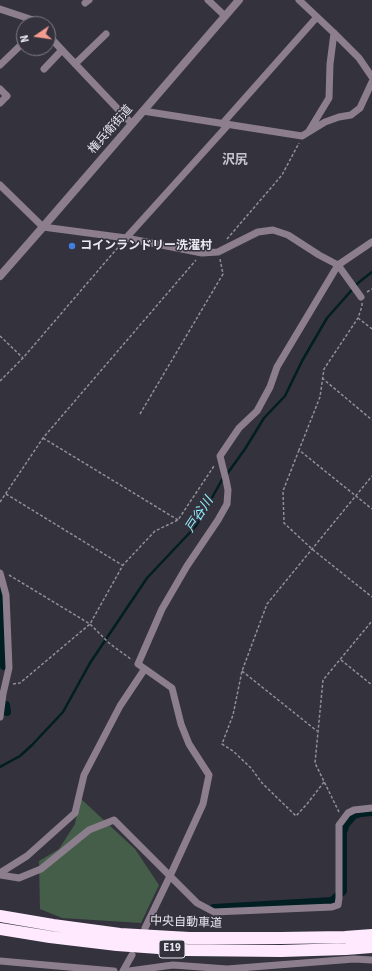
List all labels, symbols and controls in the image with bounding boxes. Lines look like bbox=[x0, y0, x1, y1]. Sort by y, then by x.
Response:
north arrow bbox=[16, 16, 56, 56]
text: N bbox=[17, 33, 33, 44]
street label: 権兵衛街道 bbox=[86, 103, 136, 157]
district label: 沢尻 bbox=[222, 153, 248, 169]
place label: コインランドリー洗濯村 bbox=[80, 239, 212, 253]
marker: コインランドリー洗濯村 bbox=[67, 241, 77, 251]
water label: 戸谷川 bbox=[183, 494, 217, 536]
street label: 中央自動車道 bbox=[150, 915, 222, 931]
road number: E19 bbox=[159, 940, 185, 958]

